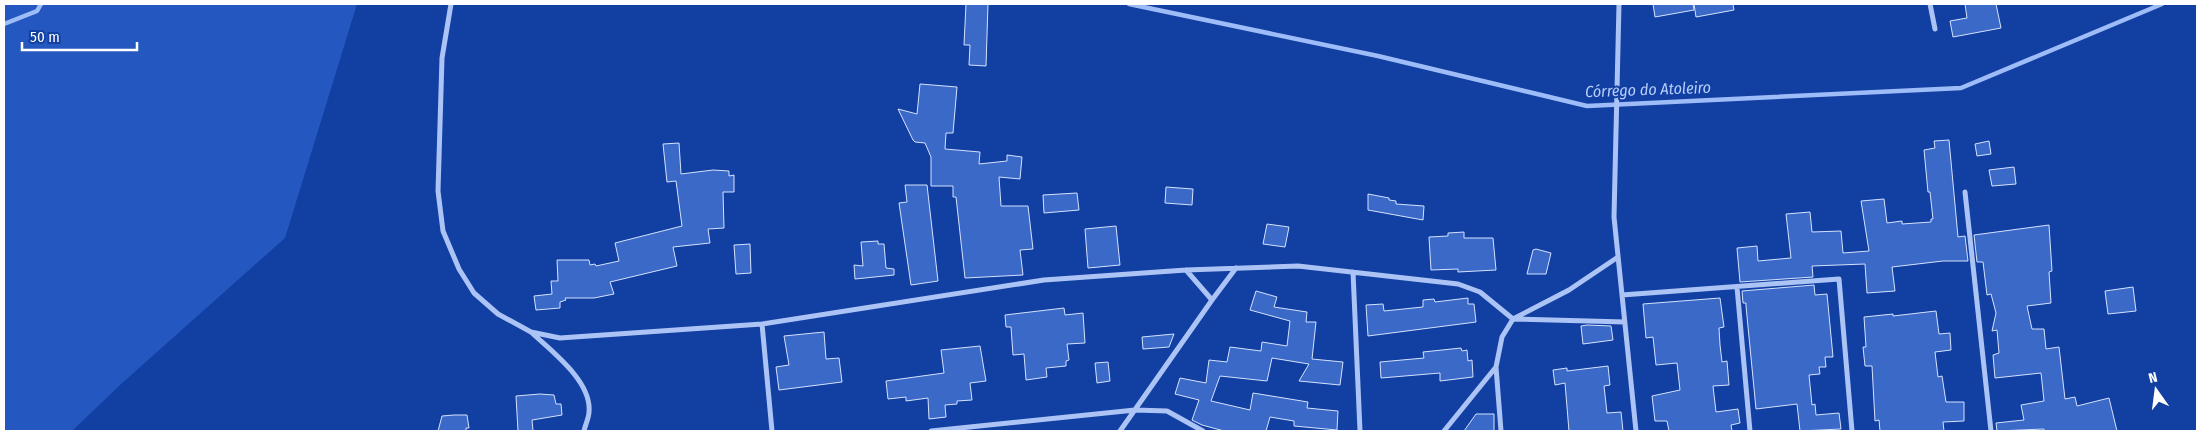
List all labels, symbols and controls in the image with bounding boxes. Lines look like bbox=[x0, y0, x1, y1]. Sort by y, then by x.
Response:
scale bar bbox=[22, 20, 138, 52]
text: 50 m bbox=[30, 28, 60, 46]
water label: Córrego do Atoleiro bbox=[1585, 78, 1711, 101]
north arrow bbox=[2131, 365, 2181, 415]
text: N bbox=[2147, 369, 2159, 387]

